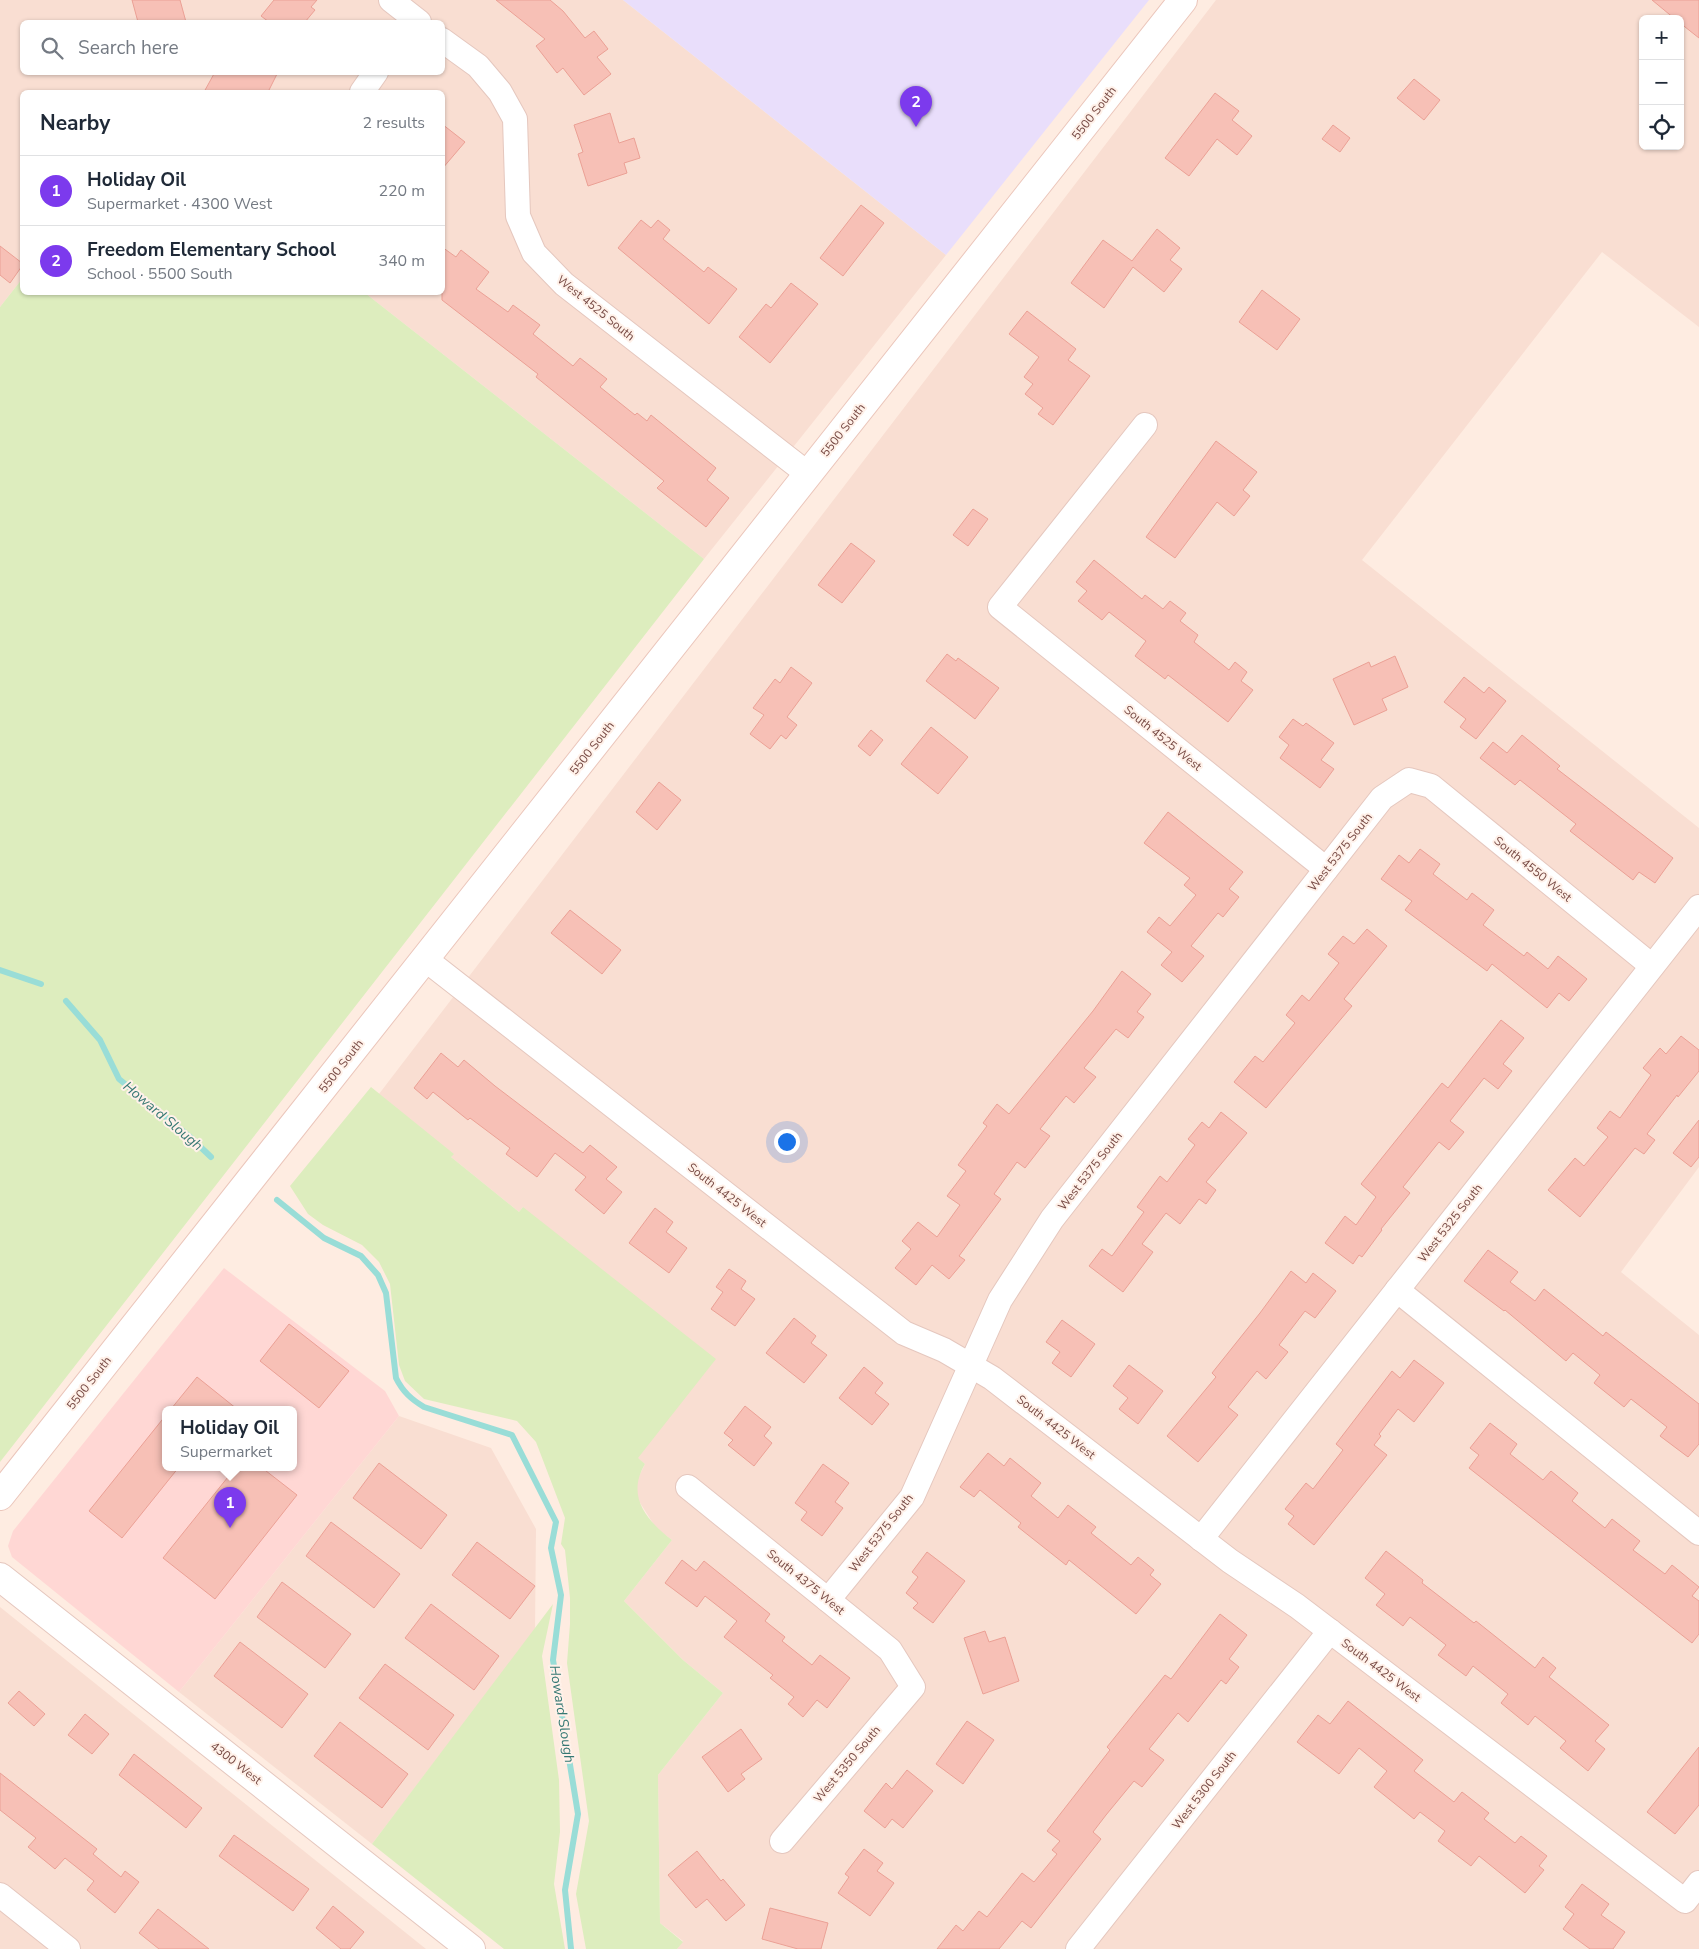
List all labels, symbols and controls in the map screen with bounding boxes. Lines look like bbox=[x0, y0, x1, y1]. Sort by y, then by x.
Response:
map controls bbox=[1639, 15, 1684, 150]
button: + bbox=[1639, 15, 1684, 60]
search box bbox=[20, 20, 445, 75]
icon: search bbox=[38, 34, 66, 62]
text: Search here bbox=[78, 35, 179, 61]
button: − bbox=[1639, 60, 1684, 105]
street label: 5500 South bbox=[1068, 83, 1120, 143]
pin: 2 bbox=[900, 86, 932, 127]
button: locate bbox=[1639, 105, 1684, 150]
text: Nearby bbox=[40, 109, 110, 137]
text: 2 results bbox=[363, 112, 425, 134]
text: Holiday Oil bbox=[87, 167, 186, 193]
text: 1 bbox=[51, 180, 61, 202]
text: 220 m bbox=[378, 180, 425, 202]
text: Supermarket · 4300 West bbox=[87, 193, 272, 215]
text: Freedom Elementary School bbox=[87, 237, 336, 263]
text: 2 bbox=[51, 250, 61, 272]
text: 340 m bbox=[378, 250, 425, 272]
text: School · 5500 South bbox=[87, 263, 233, 285]
street label: West 4525 South bbox=[554, 272, 638, 344]
street label: 5500 South bbox=[817, 400, 869, 460]
street label: South 4525 West bbox=[1121, 702, 1206, 775]
street label: 5500 South bbox=[566, 718, 618, 778]
street label: West 5375 South bbox=[1304, 809, 1376, 895]
street label: South 4550 West bbox=[1491, 833, 1576, 906]
street label: 5500 South bbox=[315, 1036, 367, 1096]
water label: Howard Slough bbox=[119, 1077, 207, 1155]
street label: West 5375 South bbox=[1054, 1128, 1126, 1214]
your location bbox=[774, 1129, 800, 1155]
street label: South 4425 West bbox=[684, 1159, 770, 1231]
street label: West 5325 South bbox=[1414, 1180, 1486, 1266]
street label: 5500 South bbox=[63, 1353, 115, 1413]
street label: South 4425 West bbox=[1013, 1391, 1099, 1463]
popup bbox=[162, 1406, 297, 1471]
text: Holiday Oil bbox=[180, 1415, 279, 1441]
text: Supermarket bbox=[180, 1441, 272, 1463]
pin: 1 bbox=[214, 1487, 246, 1528]
street label: West 5375 South bbox=[845, 1490, 917, 1576]
street label: South 4375 West bbox=[764, 1546, 849, 1619]
street label: South 4425 West bbox=[1338, 1635, 1425, 1706]
water label: Howard Slough bbox=[545, 1664, 579, 1764]
street label: West 5350 South bbox=[810, 1722, 884, 1806]
street label: 4300 West bbox=[207, 1738, 265, 1788]
street label: West 5300 South bbox=[1168, 1747, 1240, 1833]

